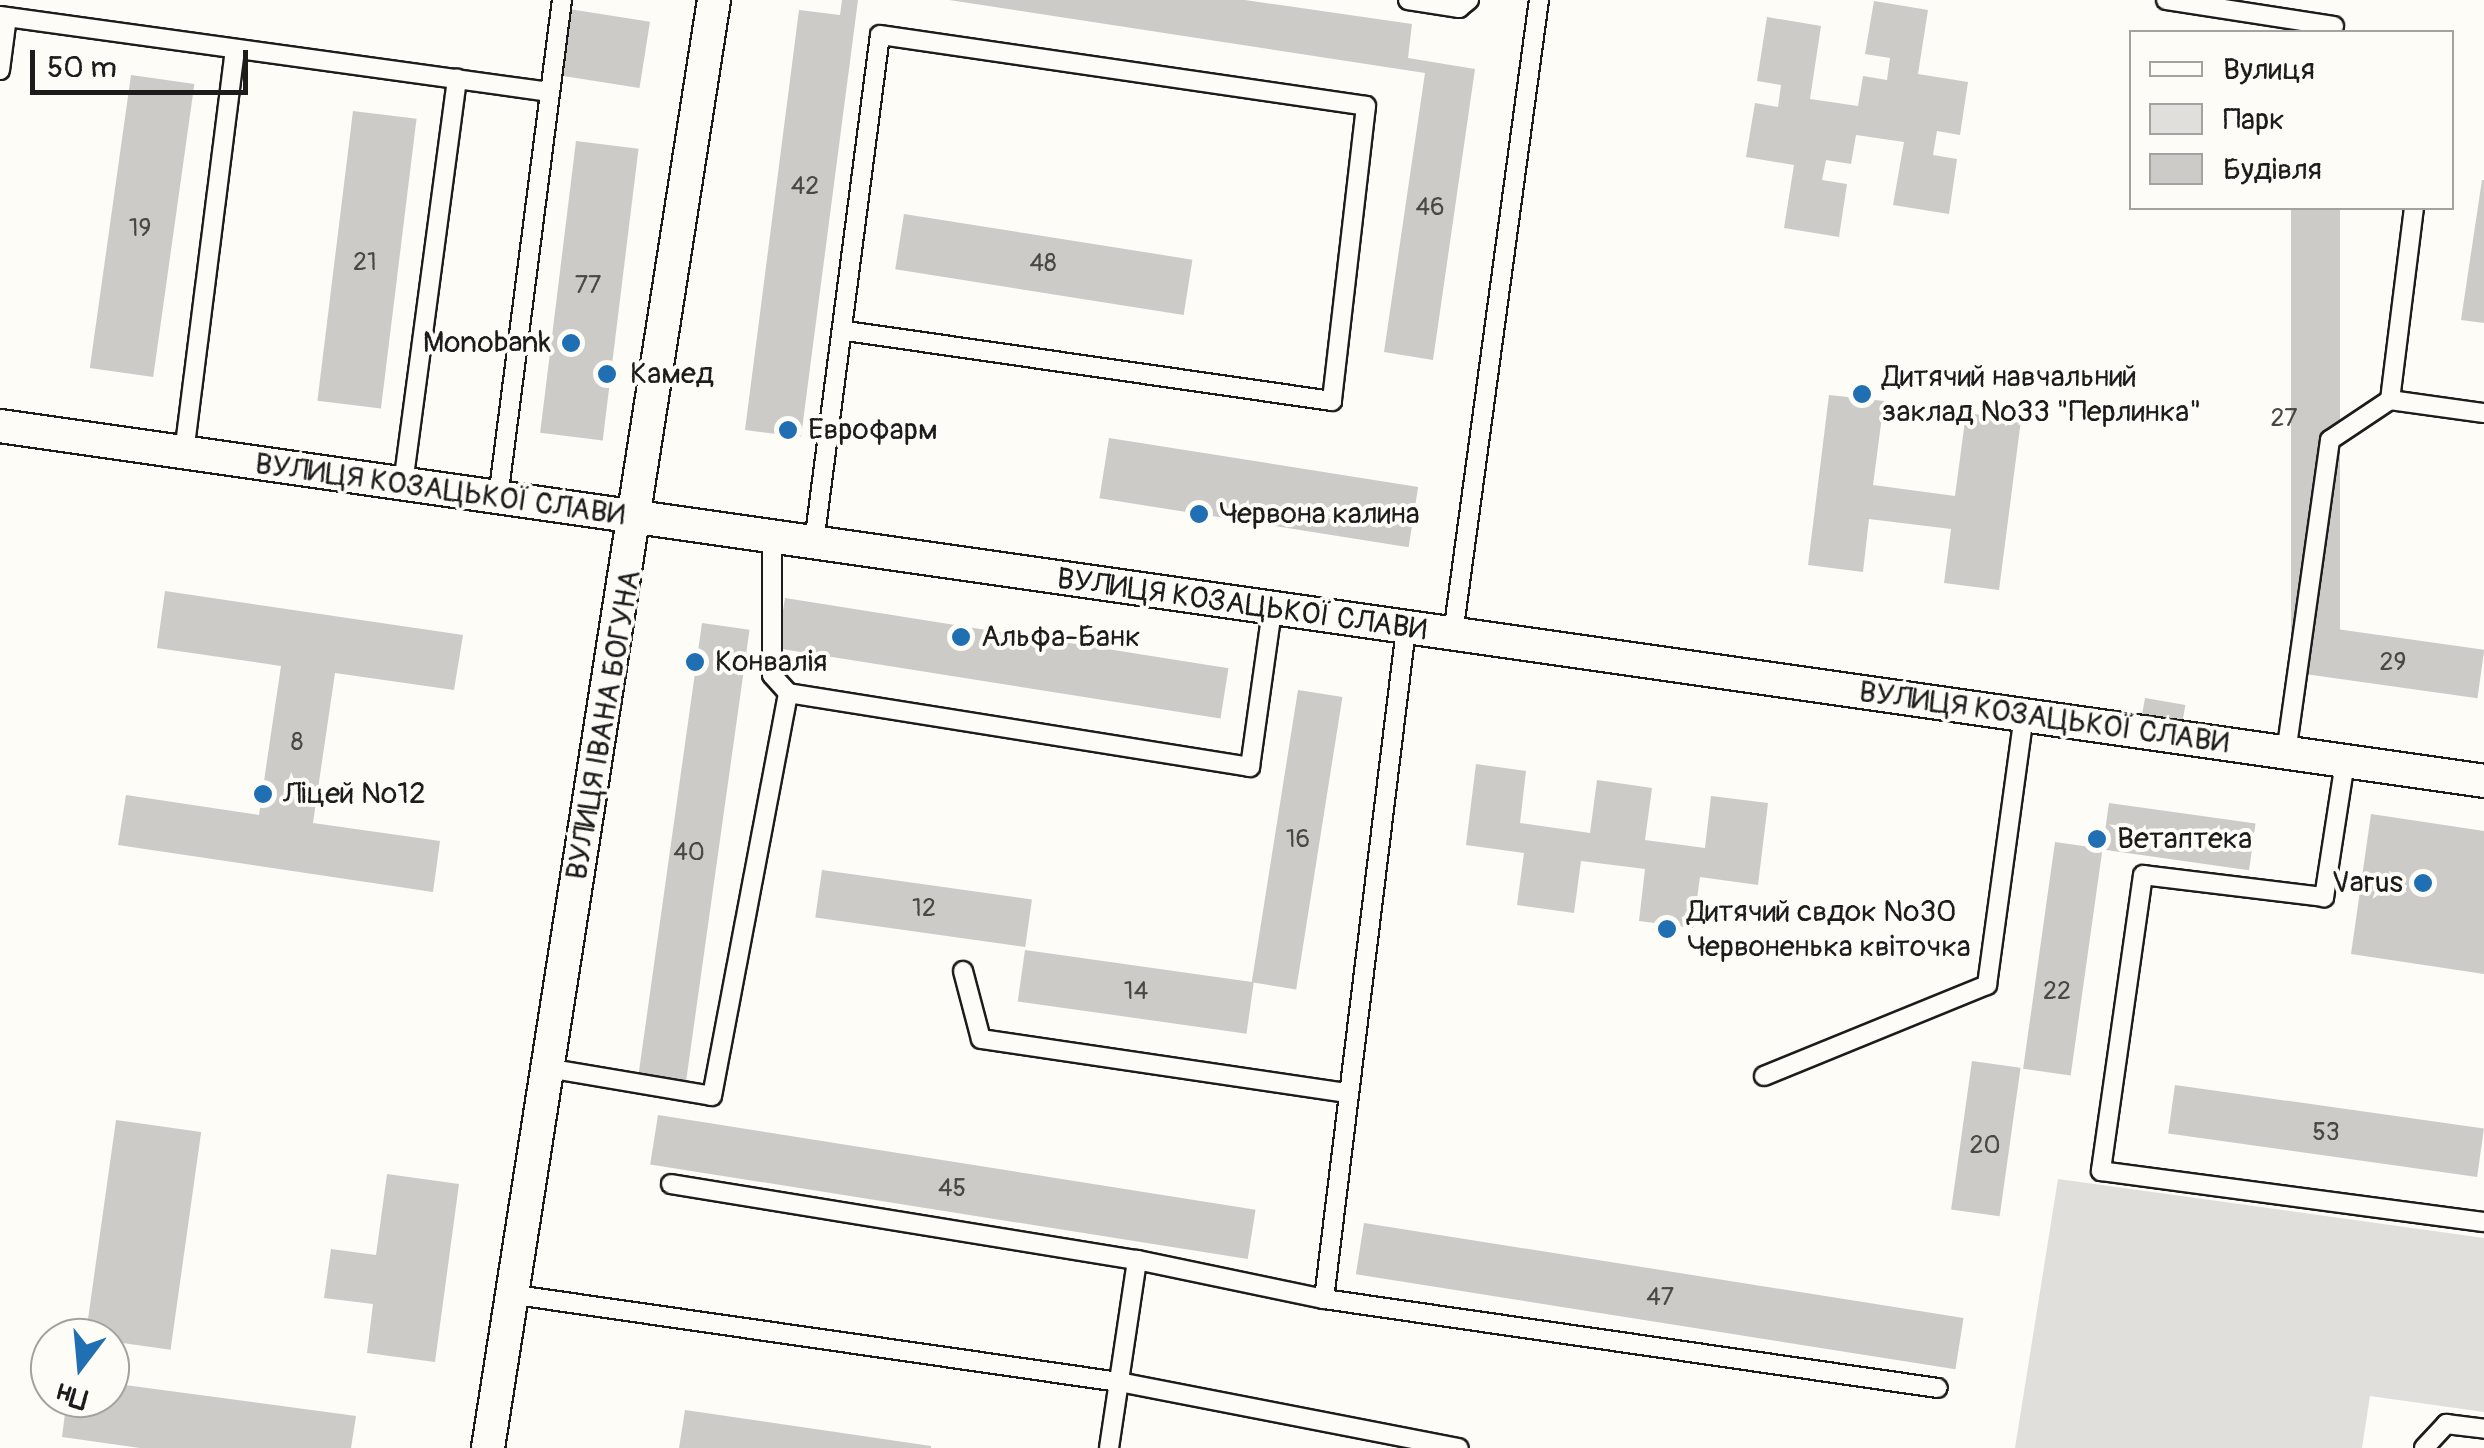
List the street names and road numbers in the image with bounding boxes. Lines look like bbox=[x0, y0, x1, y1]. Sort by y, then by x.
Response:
street label: ВУЛИЦЯ КОЗАЦЬКОЇ СЛАВИ bbox=[253, 446, 627, 534]
street label: ВУЛИЦЯ КОЗАЦЬКОЇ СЛАВИ bbox=[1055, 561, 1429, 649]
street label: ВУЛИЦЯ ІВАНА БОГУНА bbox=[559, 567, 649, 883]
street label: ВУЛИЦЯ КОЗАЦЬКОЇ СЛАВИ bbox=[1857, 674, 2231, 762]

